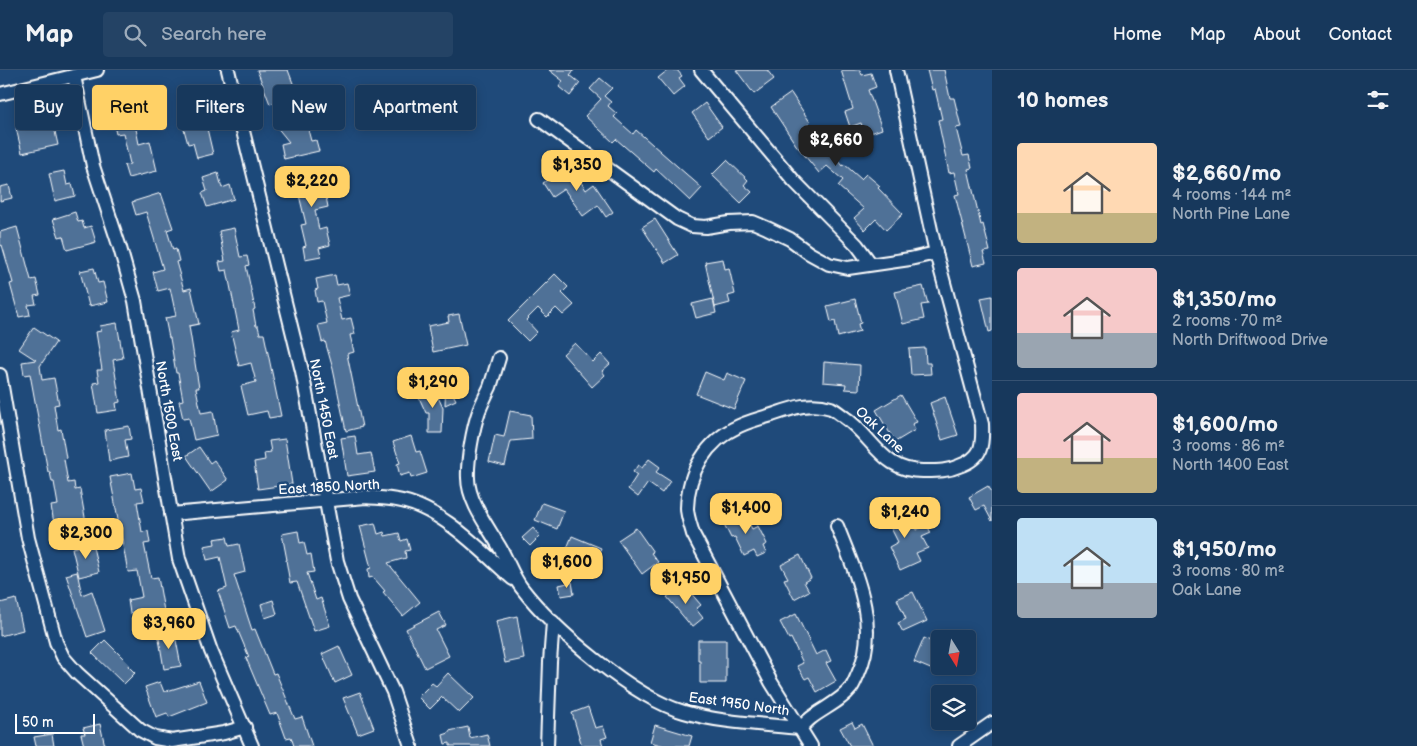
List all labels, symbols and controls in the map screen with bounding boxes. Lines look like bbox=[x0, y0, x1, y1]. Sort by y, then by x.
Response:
search box bbox=[103, 12, 453, 57]
text: Map bbox=[25, 20, 73, 49]
icon: search bbox=[121, 21, 149, 49]
text: Search here bbox=[161, 23, 267, 46]
text: Home bbox=[1113, 24, 1162, 45]
text: Map bbox=[1190, 24, 1226, 45]
text: About bbox=[1254, 24, 1301, 45]
text: Contact bbox=[1329, 24, 1392, 45]
chip: Buy bbox=[15, 85, 82, 130]
chip: Rent bbox=[92, 85, 167, 130]
chip: Filters bbox=[177, 85, 263, 130]
chip: New bbox=[273, 85, 345, 130]
chip: Apartment bbox=[355, 85, 476, 130]
icon: filters bbox=[1364, 86, 1392, 114]
text: 10 homes bbox=[1017, 88, 1108, 113]
pin: $2,660 bbox=[795, 124, 877, 167]
text: $2,660 bbox=[809, 131, 863, 150]
pin: $1,350 bbox=[536, 150, 618, 192]
text: $1,350 bbox=[552, 156, 602, 175]
text: $2,660/mo bbox=[1172, 161, 1281, 186]
icon: home bbox=[1057, 163, 1117, 223]
pin: $2,220 bbox=[271, 166, 353, 208]
text: $2,220 bbox=[286, 172, 338, 191]
text: 4 rooms · 144 m² bbox=[1172, 186, 1291, 205]
text: North Pine Lane bbox=[1172, 205, 1290, 224]
text: $1,350/mo bbox=[1172, 287, 1277, 312]
icon: home bbox=[1057, 288, 1117, 348]
text: 2 rooms · 70 m² bbox=[1172, 312, 1282, 331]
text: North Driftwood Drive bbox=[1172, 331, 1328, 350]
street label: North 1450 East bbox=[306, 357, 342, 461]
street label: North 1500 East bbox=[152, 360, 186, 463]
pin: $1,290 bbox=[392, 366, 474, 409]
text: $1,290 bbox=[408, 373, 458, 392]
street label: Oak Lane bbox=[852, 403, 908, 457]
text: $1,600/mo bbox=[1172, 412, 1278, 437]
icon: home bbox=[1057, 413, 1117, 473]
text: 3 rooms · 86 m² bbox=[1172, 437, 1285, 456]
text: North 1400 East bbox=[1172, 456, 1289, 475]
street label: East 1850 North bbox=[278, 476, 380, 498]
pin: $1,400 bbox=[705, 492, 787, 535]
pin: $1,240 bbox=[864, 496, 946, 539]
text: $1,400 bbox=[721, 499, 771, 518]
text: $1,240 bbox=[880, 503, 930, 522]
pin: $2,300 bbox=[45, 518, 127, 560]
text: $2,300 bbox=[60, 524, 112, 543]
text: $1,950/mo bbox=[1172, 537, 1277, 562]
icon: home bbox=[1057, 538, 1117, 598]
pin: $1,600 bbox=[526, 546, 608, 589]
text: $1,600 bbox=[542, 553, 592, 572]
pin: $1,950 bbox=[645, 562, 727, 605]
text: 3 rooms · 80 m² bbox=[1172, 562, 1285, 581]
text: $1,950 bbox=[661, 569, 711, 588]
text: Oak Lane bbox=[1172, 581, 1241, 600]
pin: $3,960 bbox=[128, 608, 210, 650]
text: $3,960 bbox=[143, 614, 195, 633]
north arrow bbox=[931, 630, 976, 675]
map controls bbox=[931, 630, 976, 730]
button: layers bbox=[931, 685, 976, 730]
street label: East 1950 North bbox=[688, 689, 791, 720]
scale bar bbox=[15, 711, 95, 734]
text: 50 m bbox=[22, 714, 54, 731]

